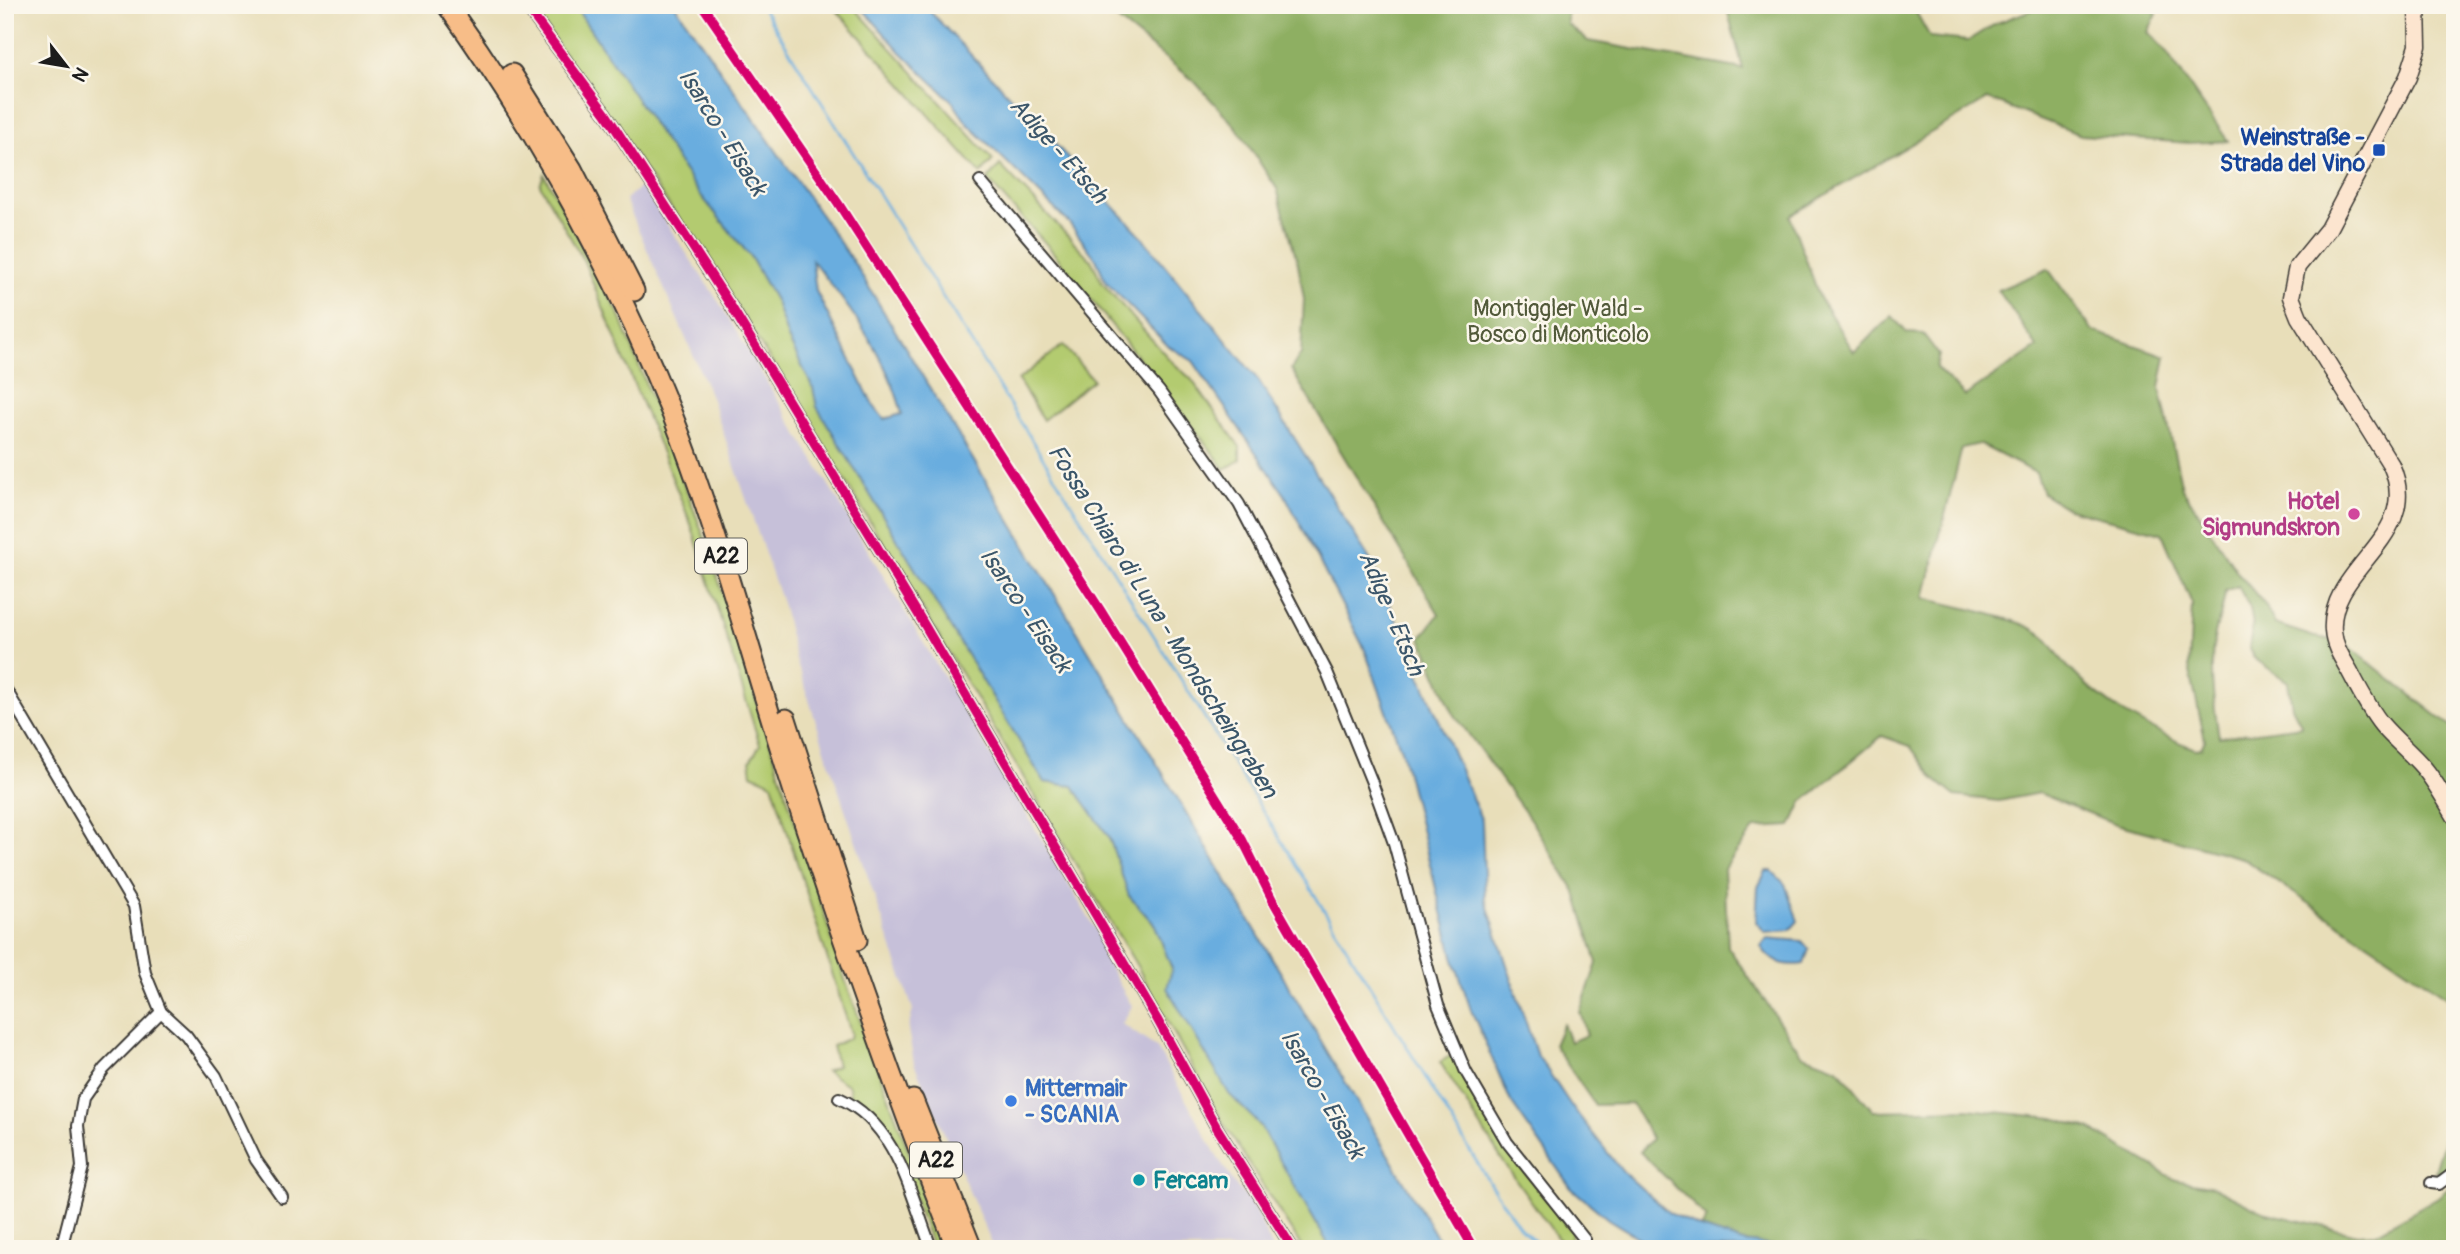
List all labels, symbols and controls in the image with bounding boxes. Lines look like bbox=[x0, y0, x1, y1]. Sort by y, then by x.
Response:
north arrow bbox=[32, 32, 102, 102]
text: N bbox=[66, 63, 93, 86]
water label: Isarco - Eisack bbox=[672, 64, 774, 203]
water label: Adige - Etsch bbox=[1004, 91, 1115, 211]
place label: Weinstraße - Strada del Vino bbox=[2220, 123, 2366, 178]
marker: Weinstraße - Strada del Vino bbox=[2371, 142, 2387, 158]
park label: Montiggler Wald - Bosco di Monticolo bbox=[1467, 294, 1649, 349]
water label: Fossa Chiaro di Luna - Mondscheingraben bbox=[1041, 439, 1285, 805]
place label: Hotel Sigmundskron bbox=[2202, 487, 2340, 542]
marker: Hotel Sigmundskron bbox=[2346, 506, 2362, 522]
road number: A22 bbox=[695, 538, 747, 574]
water label: Isarco - Eisack bbox=[973, 543, 1079, 680]
water label: Adige - Etsch bbox=[1352, 547, 1431, 681]
water label: Isarco - Eisack bbox=[1274, 1025, 1372, 1165]
place label: Mittermair - SCANIA bbox=[1025, 1074, 1128, 1129]
marker: Mittermair - SCANIA bbox=[1003, 1093, 1019, 1109]
road number: A22 bbox=[910, 1142, 962, 1178]
place label: Fercam bbox=[1153, 1166, 1229, 1195]
marker: Fercam bbox=[1131, 1172, 1147, 1188]

